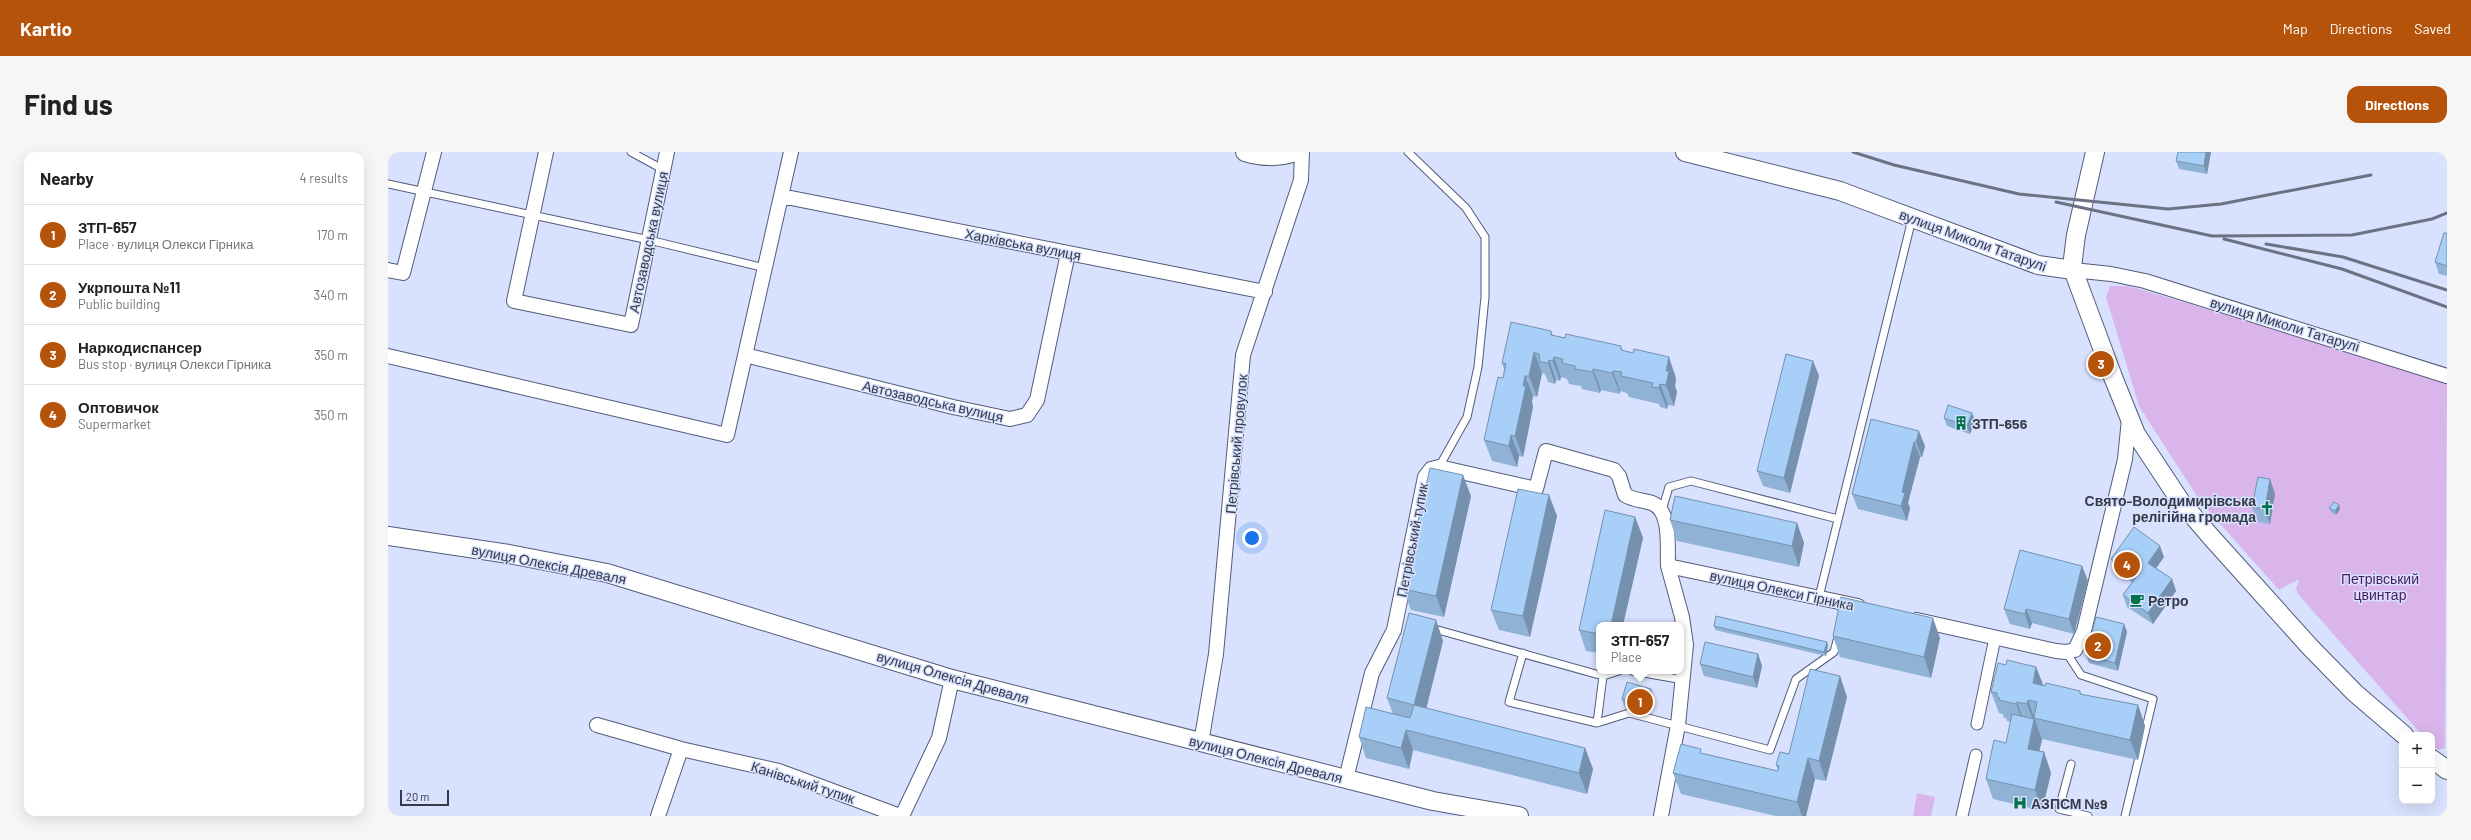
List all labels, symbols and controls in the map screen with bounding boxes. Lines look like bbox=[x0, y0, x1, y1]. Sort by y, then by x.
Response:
text: Kartio bbox=[20, 17, 72, 40]
text: Map bbox=[2283, 20, 2308, 37]
text: Directions bbox=[2330, 20, 2392, 37]
text: Saved bbox=[2414, 20, 2451, 37]
button: Directions bbox=[2347, 86, 2447, 123]
text: Find us bbox=[24, 87, 113, 121]
text: Nearby bbox=[40, 168, 94, 188]
text: 4 results bbox=[300, 170, 348, 186]
street label: Автозаводська вулиця bbox=[625, 170, 671, 314]
street label: вулиця Миколи Татарулі bbox=[1897, 205, 2049, 275]
text: ЗТП-657 bbox=[78, 218, 137, 236]
street label: Харківська вулиця bbox=[963, 224, 1083, 264]
text: 1 bbox=[51, 227, 55, 243]
text: 170 m bbox=[317, 227, 348, 243]
text: Place · вулиця Олекси Гірника bbox=[78, 236, 253, 252]
text: Укрпошта №11 bbox=[78, 278, 180, 296]
text: 2 bbox=[49, 287, 57, 303]
text: 340 m bbox=[313, 287, 348, 303]
street label: вулиця Миколи Татарулі bbox=[2208, 293, 2362, 355]
text: Public building bbox=[78, 296, 160, 312]
text: Наркодиспансер bbox=[78, 338, 202, 356]
text: 3 bbox=[49, 347, 57, 363]
text: 350 m bbox=[314, 347, 348, 363]
pin: 3 bbox=[2088, 349, 2114, 379]
text: Bus stop · вулиця Олекси Гірника bbox=[78, 356, 271, 372]
street label: Петрівський провулок bbox=[1221, 373, 1251, 514]
street label: Автозаводська вулиця bbox=[861, 376, 1005, 426]
text: Оптовичок bbox=[78, 398, 159, 416]
text: 4 bbox=[49, 407, 57, 423]
text: 350 m bbox=[314, 407, 348, 423]
building icon: ЗТП-656 bbox=[1953, 415, 1969, 431]
place label: ЗТП-656 bbox=[1972, 415, 2028, 432]
text: Supermarket bbox=[78, 416, 151, 432]
street label: Петрівський тупик bbox=[1393, 481, 1432, 599]
place label: Свято-Володимирівська релігійна громада bbox=[2085, 492, 2256, 525]
church icon: Свято-Володимирівська релігійна громада bbox=[2259, 500, 2275, 516]
your location bbox=[1242, 528, 1262, 548]
street label: вулиця Олексія Древаля bbox=[470, 541, 628, 587]
pin: 4 bbox=[2114, 550, 2140, 580]
street label: вулиця Олекси Гірника bbox=[1708, 566, 1856, 614]
park label: Петрівський цвинтар bbox=[2341, 570, 2419, 603]
cafe icon: Ретро bbox=[2129, 592, 2145, 608]
place label: Ретро bbox=[2148, 592, 2189, 609]
popup bbox=[1596, 622, 1684, 674]
text: ЗТП-657 bbox=[1611, 631, 1669, 649]
pin: 2 bbox=[2085, 631, 2111, 661]
street label: вулиця Олексія Древаля bbox=[875, 647, 1031, 707]
text: Place bbox=[1611, 649, 1642, 665]
pin: 1 bbox=[1627, 687, 1653, 717]
street label: вулиця Олексія Древаля bbox=[1188, 732, 1344, 786]
map controls bbox=[2399, 732, 2435, 804]
button: + bbox=[2399, 732, 2435, 768]
street label: Канівський тупик bbox=[749, 757, 858, 807]
button: − bbox=[2399, 768, 2435, 804]
scale bar bbox=[400, 788, 449, 807]
text: 20 m bbox=[406, 790, 429, 803]
hospital icon: АЗПСМ №9 bbox=[2012, 795, 2028, 811]
place label: АЗПСМ №9 bbox=[2031, 795, 2107, 812]

